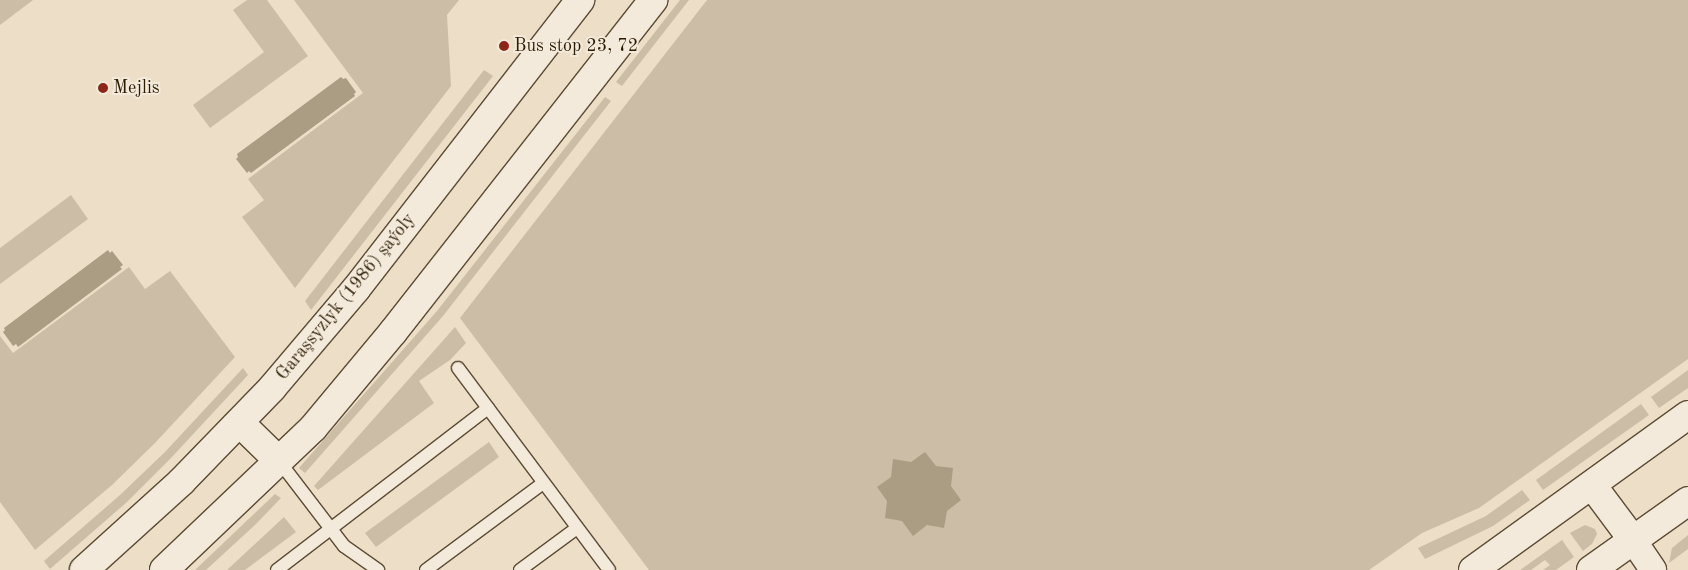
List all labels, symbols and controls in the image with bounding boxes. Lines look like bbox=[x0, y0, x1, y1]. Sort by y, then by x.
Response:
place label: Bus stop 23, 72 bbox=[514, 35, 638, 57]
marker: Bus stop 23, 72 bbox=[498, 40, 510, 52]
place label: Mejlis bbox=[113, 77, 160, 99]
marker: Mejlis bbox=[97, 82, 109, 94]
street label: Garaşsyzlyk (1986) şaýoly bbox=[272, 209, 420, 385]

